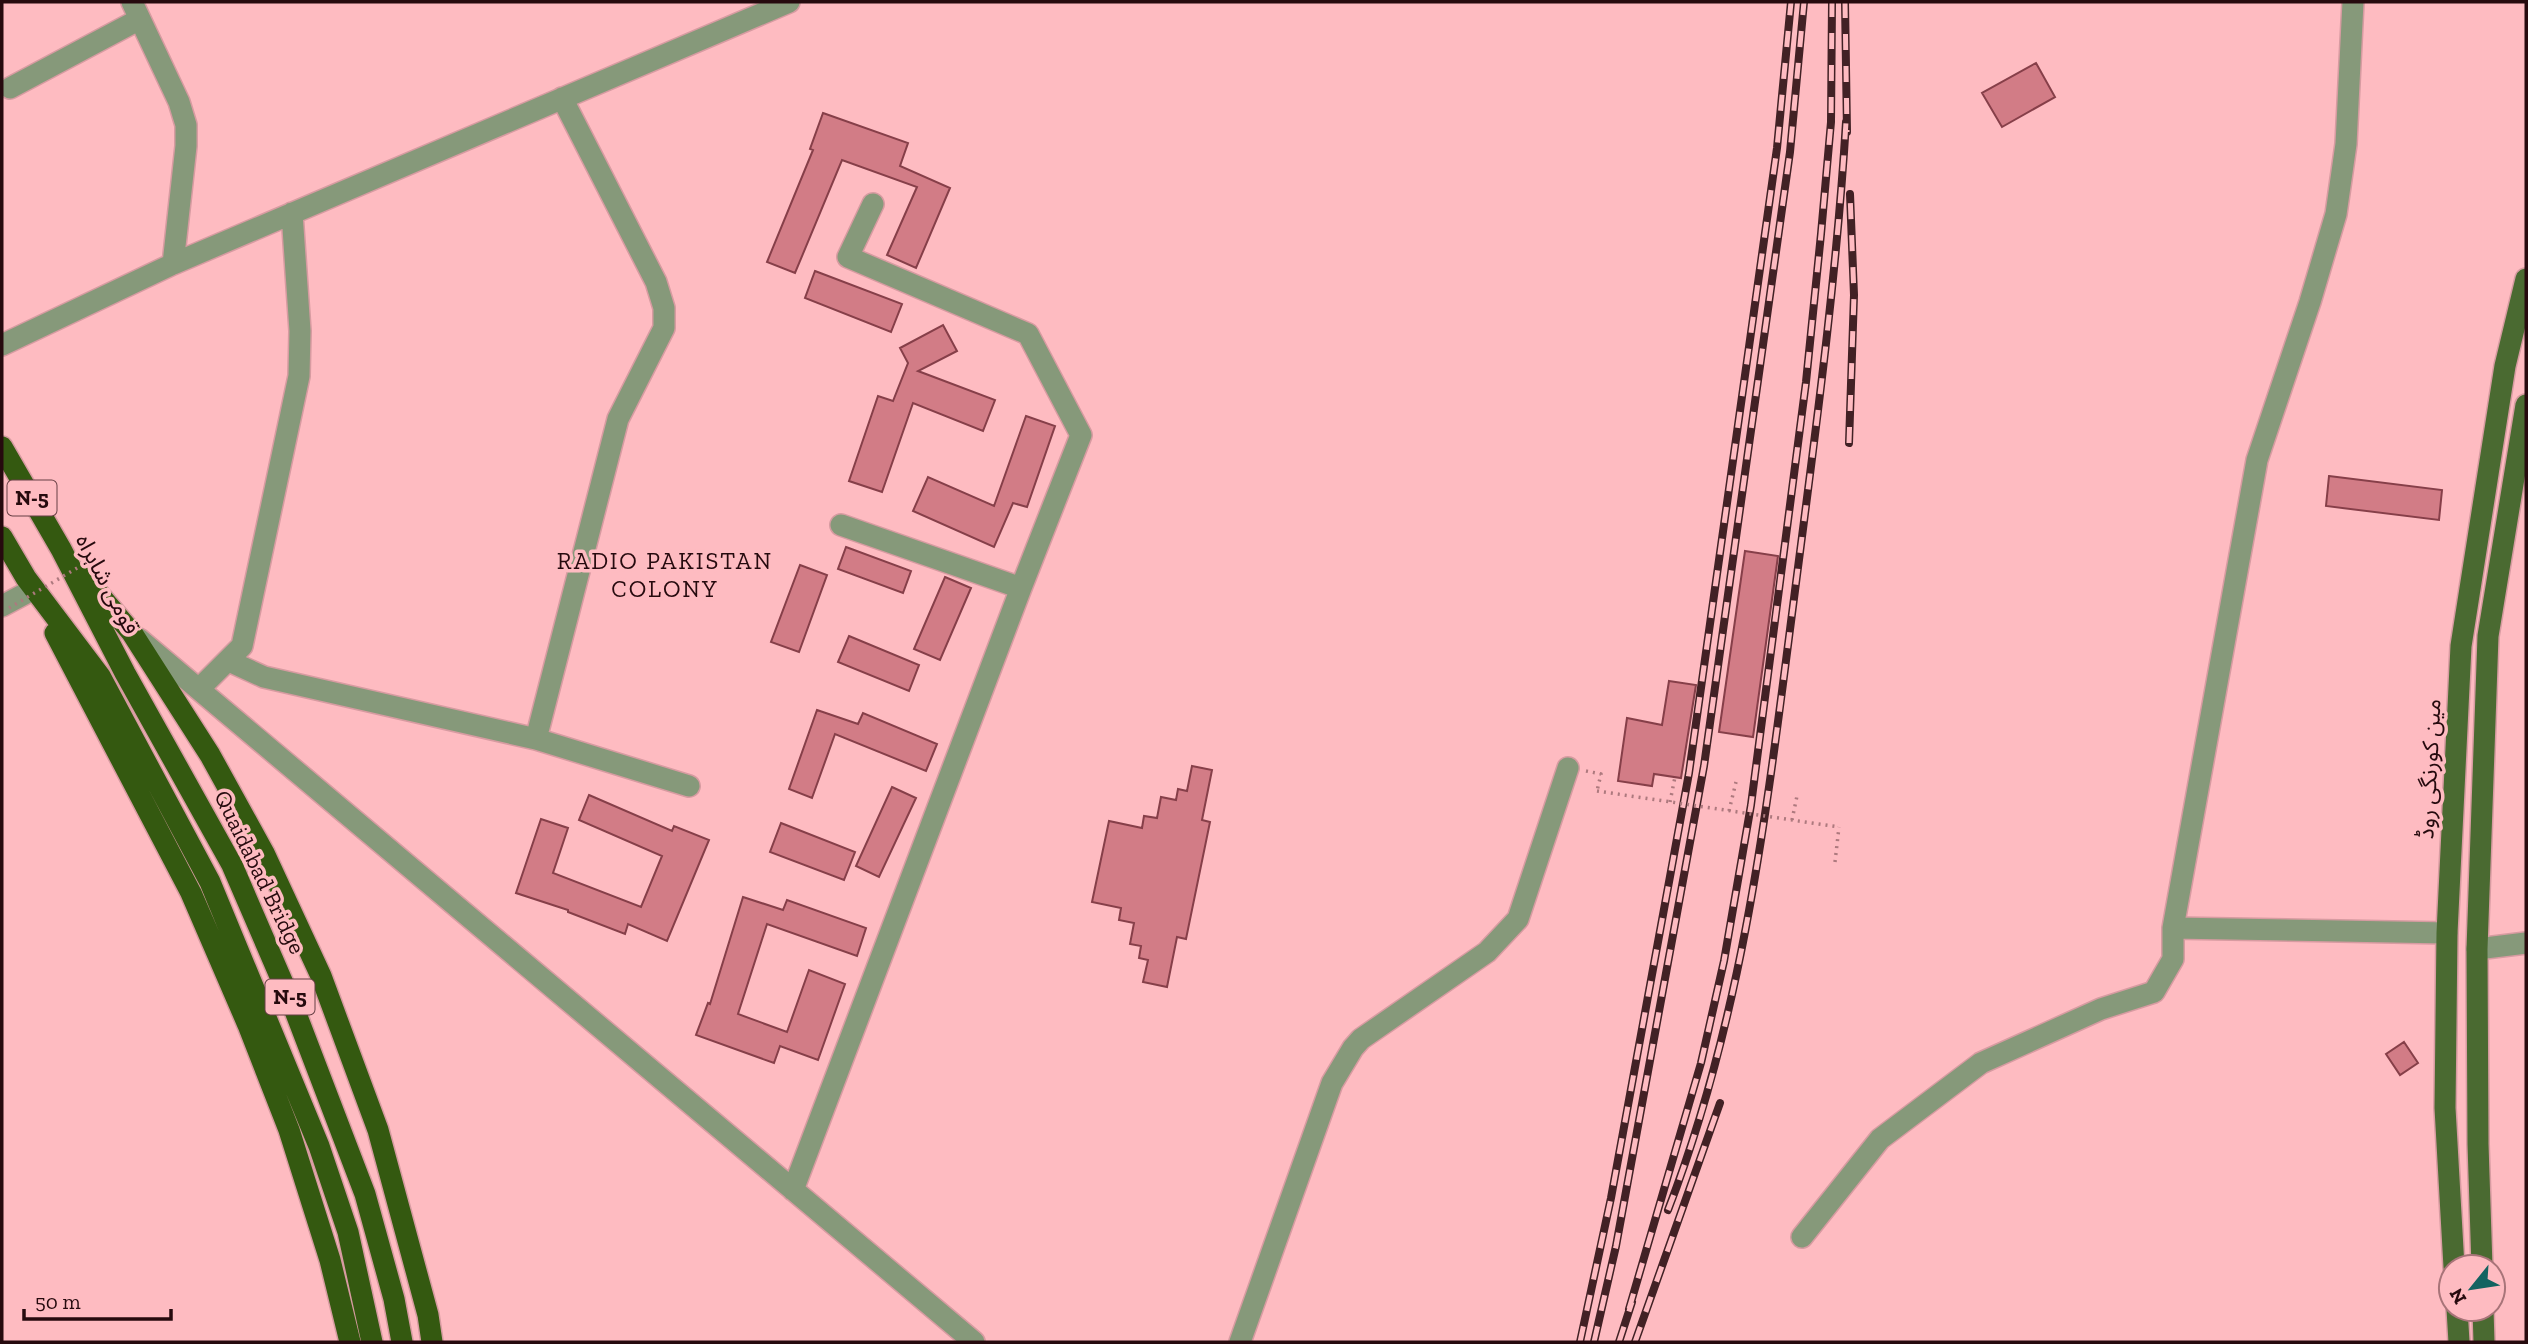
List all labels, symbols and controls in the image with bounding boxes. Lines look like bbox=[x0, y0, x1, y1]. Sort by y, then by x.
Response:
road number: N-5 bbox=[7, 480, 56, 516]
street label: قومی شاہراہ bbox=[70, 529, 146, 639]
district label: RADIO PAKISTAN COLONY bbox=[557, 546, 773, 603]
street label: مین کورنگی روڈ bbox=[2411, 698, 2447, 840]
street label: Quaidabad Bridge bbox=[208, 786, 312, 958]
road number: N-5 bbox=[266, 979, 314, 1014]
north arrow bbox=[2437, 1253, 2507, 1323]
scale bar bbox=[24, 1278, 172, 1322]
text: N bbox=[2444, 1284, 2471, 1308]
text: 50 m bbox=[35, 1289, 81, 1314]

